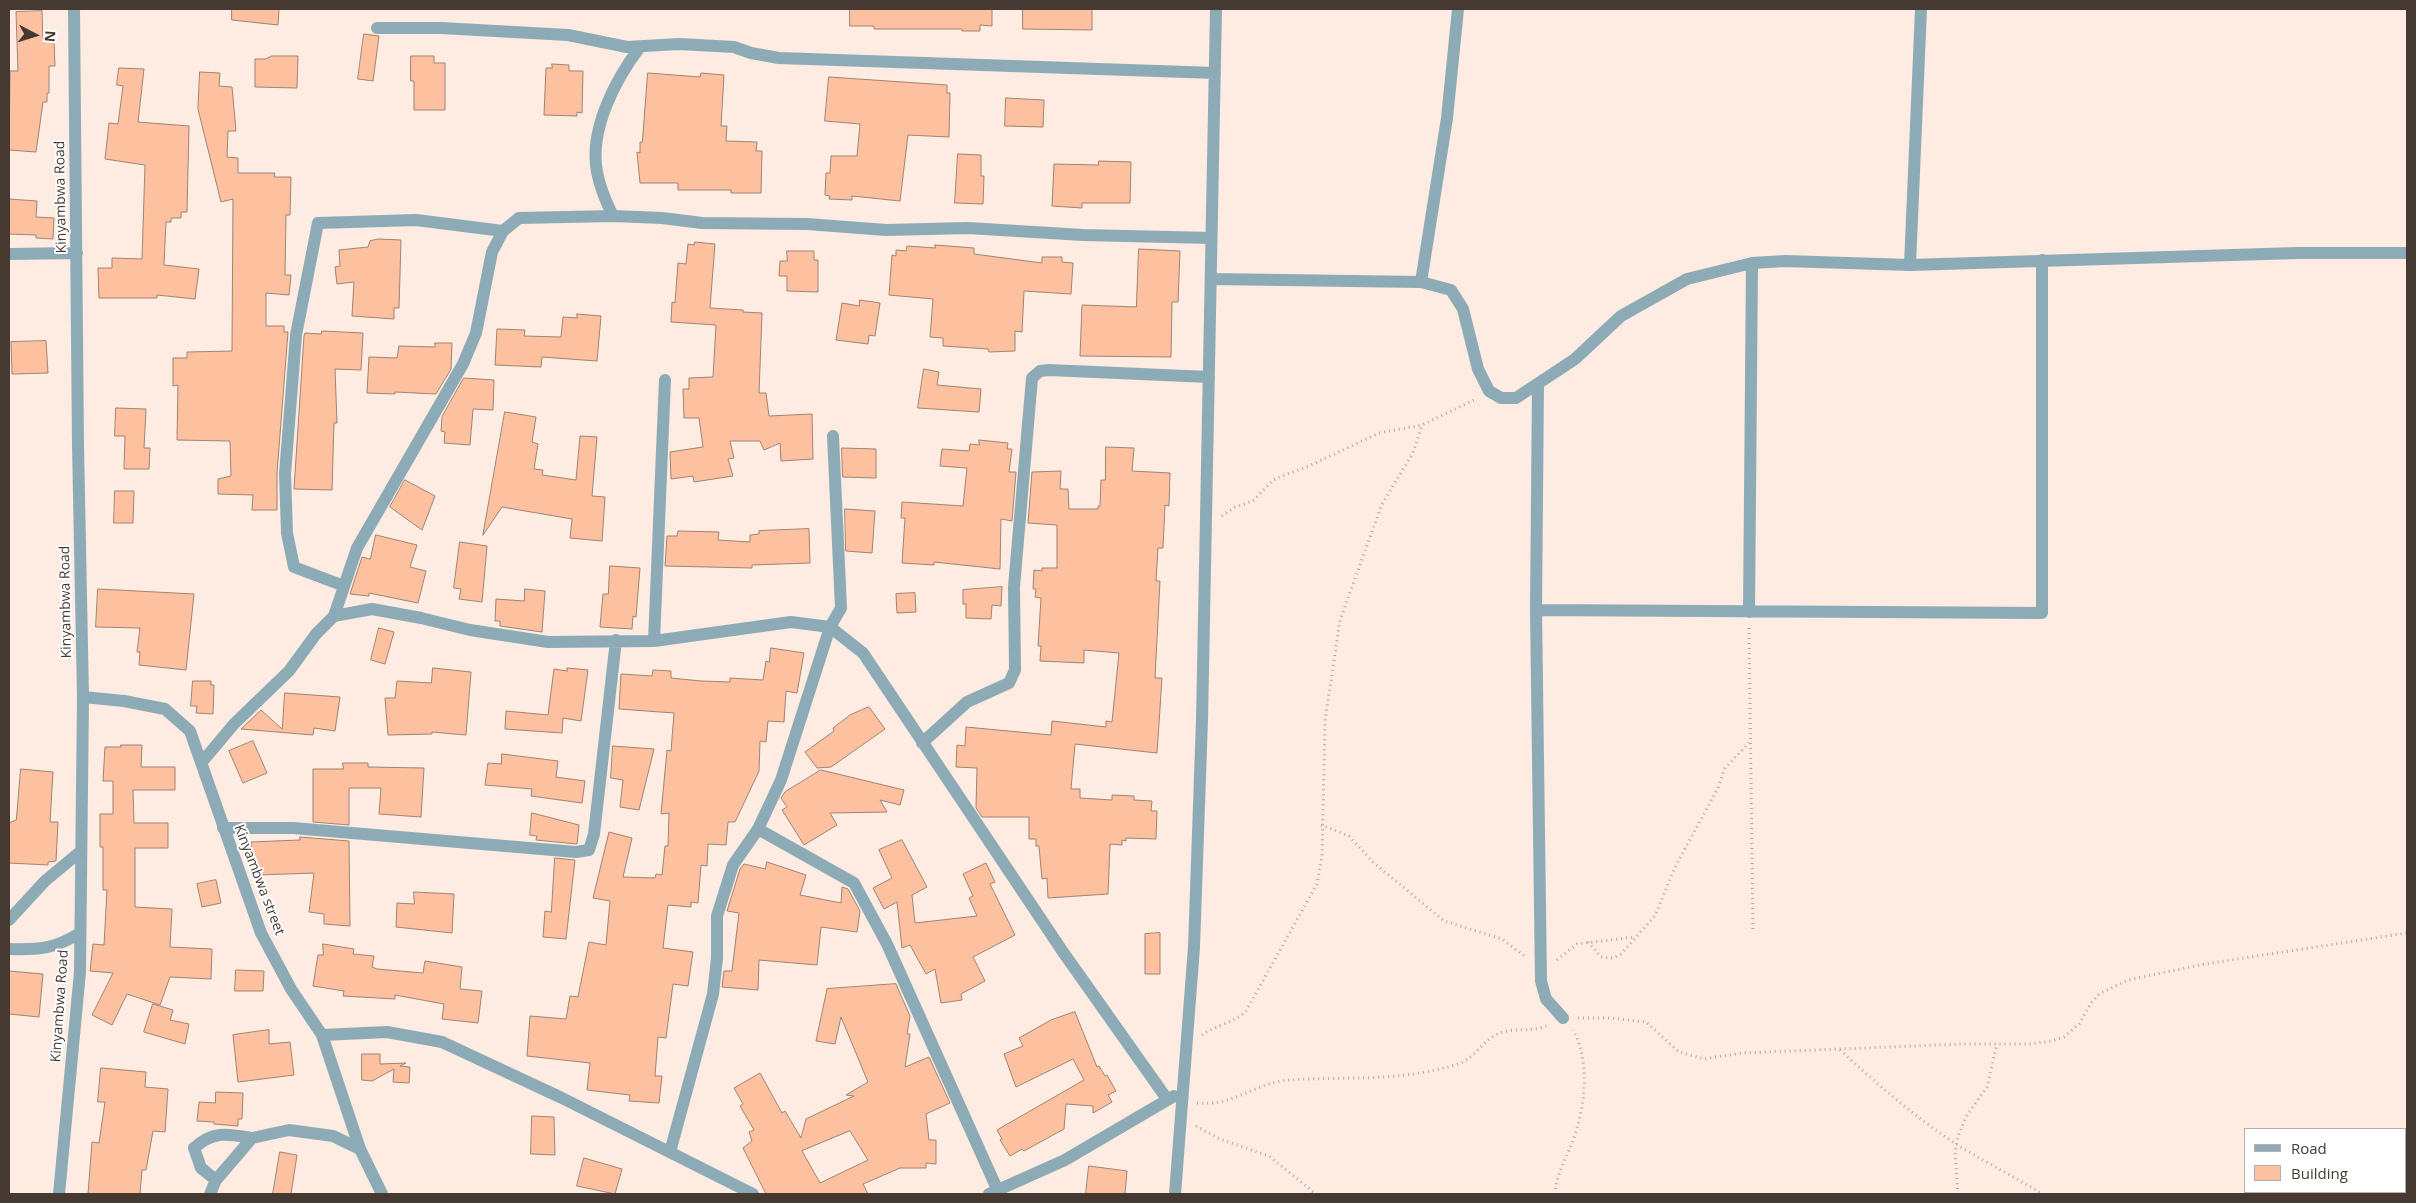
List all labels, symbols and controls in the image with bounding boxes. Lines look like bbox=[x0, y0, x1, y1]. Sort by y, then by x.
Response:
north arrow bbox=[10, 10, 60, 60]
text: N bbox=[40, 30, 60, 43]
street label: Kinyambwa Road bbox=[52, 141, 70, 253]
street label: Kinyambwa Road bbox=[57, 546, 75, 658]
street label: Kinyambwa street bbox=[230, 822, 288, 938]
street label: Kinyambwa Road bbox=[48, 949, 72, 1063]
legend bbox=[2244, 1128, 2406, 1193]
text: Road bbox=[2291, 1138, 2327, 1158]
text: Building bbox=[2291, 1163, 2348, 1183]

